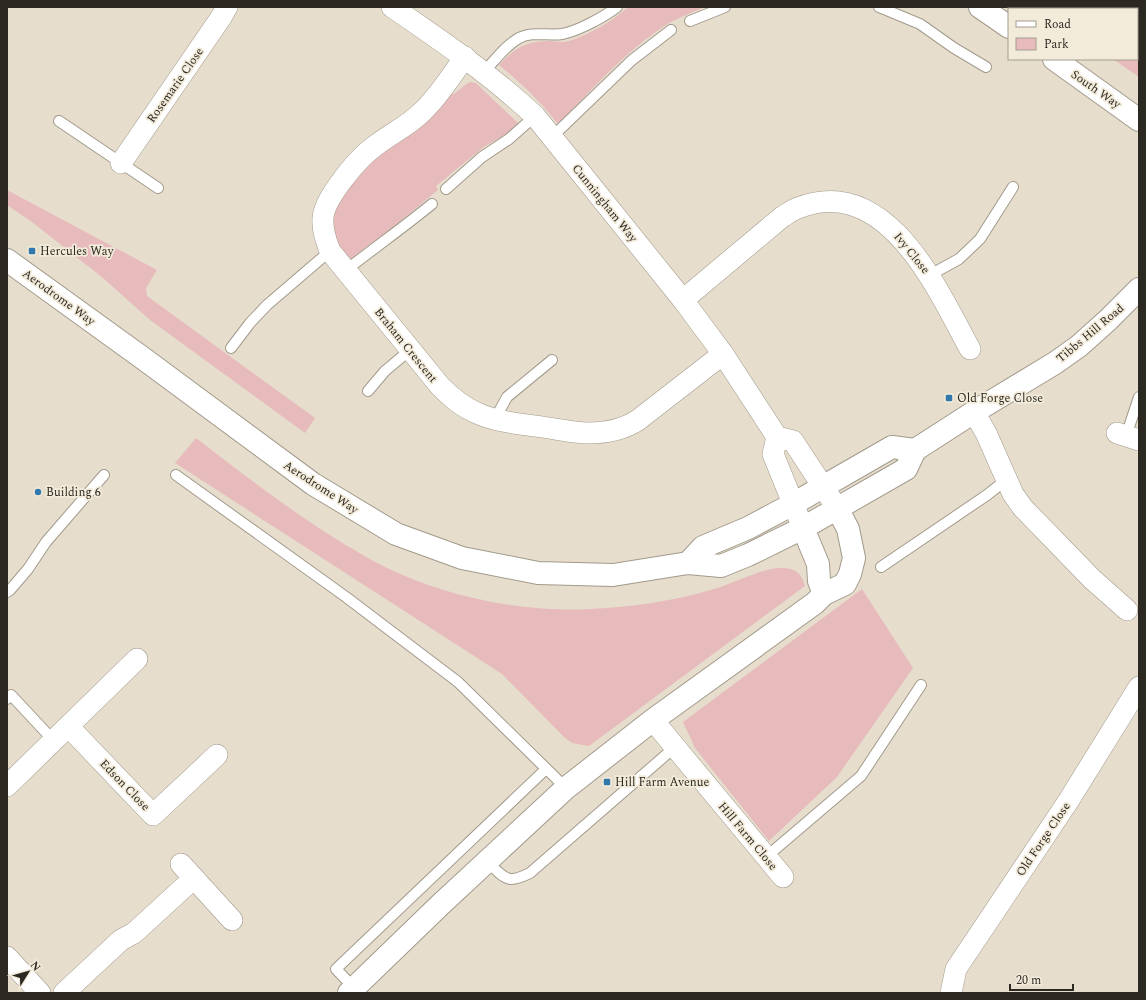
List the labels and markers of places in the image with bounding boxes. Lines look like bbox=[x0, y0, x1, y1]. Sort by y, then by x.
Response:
place label: Hercules Way bbox=[40, 242, 115, 261]
marker: Hercules Way bbox=[27, 246, 37, 256]
place label: Old Forge Close bbox=[957, 389, 1043, 408]
marker: Old Forge Close bbox=[944, 393, 954, 403]
place label: Building 6 bbox=[46, 483, 101, 502]
marker: Building 6 bbox=[33, 487, 43, 497]
place label: Hill Farm Avenue bbox=[615, 773, 709, 792]
marker: Hill Farm Avenue bbox=[602, 777, 612, 787]

